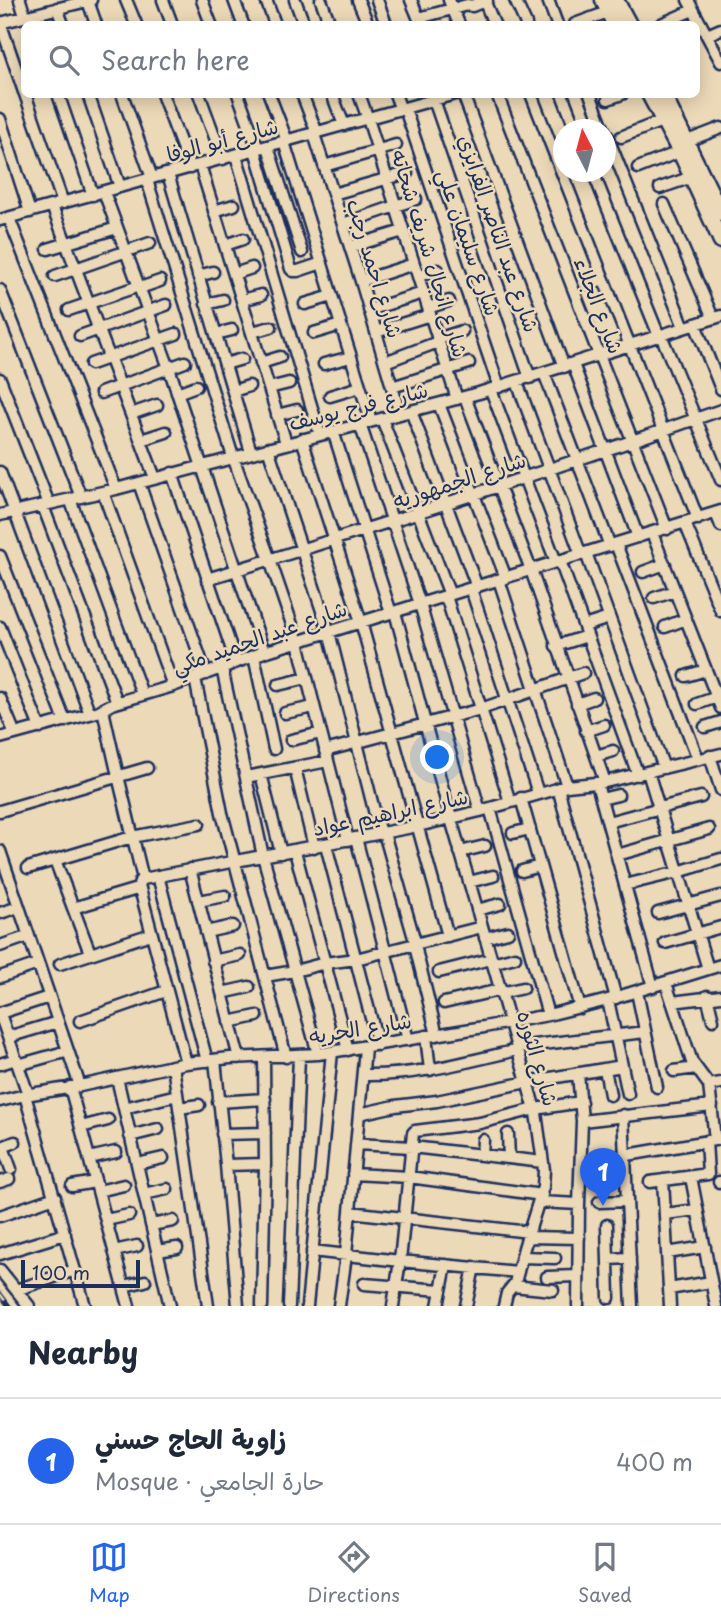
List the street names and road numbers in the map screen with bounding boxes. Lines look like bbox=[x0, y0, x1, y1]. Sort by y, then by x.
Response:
street label: شارع أبو الوفا bbox=[162, 109, 282, 170]
street label: شارع عبد الناصر الفرايزي bbox=[450, 130, 549, 337]
street label: شارع انجال شريف شحاته bbox=[383, 145, 478, 361]
street label: شارع سليمان علي bbox=[425, 164, 510, 321]
street label: شارع احمد رجب bbox=[339, 194, 412, 342]
street label: شارع الجلاء bbox=[566, 252, 633, 358]
street label: شارع فرج يوسف bbox=[285, 372, 431, 439]
street label: شارع الجمهوريه bbox=[388, 442, 530, 517]
street label: شارع عبد الحميد مكي bbox=[167, 591, 353, 686]
street label: شارع ابراهيم عواد bbox=[309, 779, 471, 845]
street label: شارع الحريه bbox=[306, 1003, 414, 1052]
street label: شارع الثوره bbox=[509, 1006, 568, 1110]

